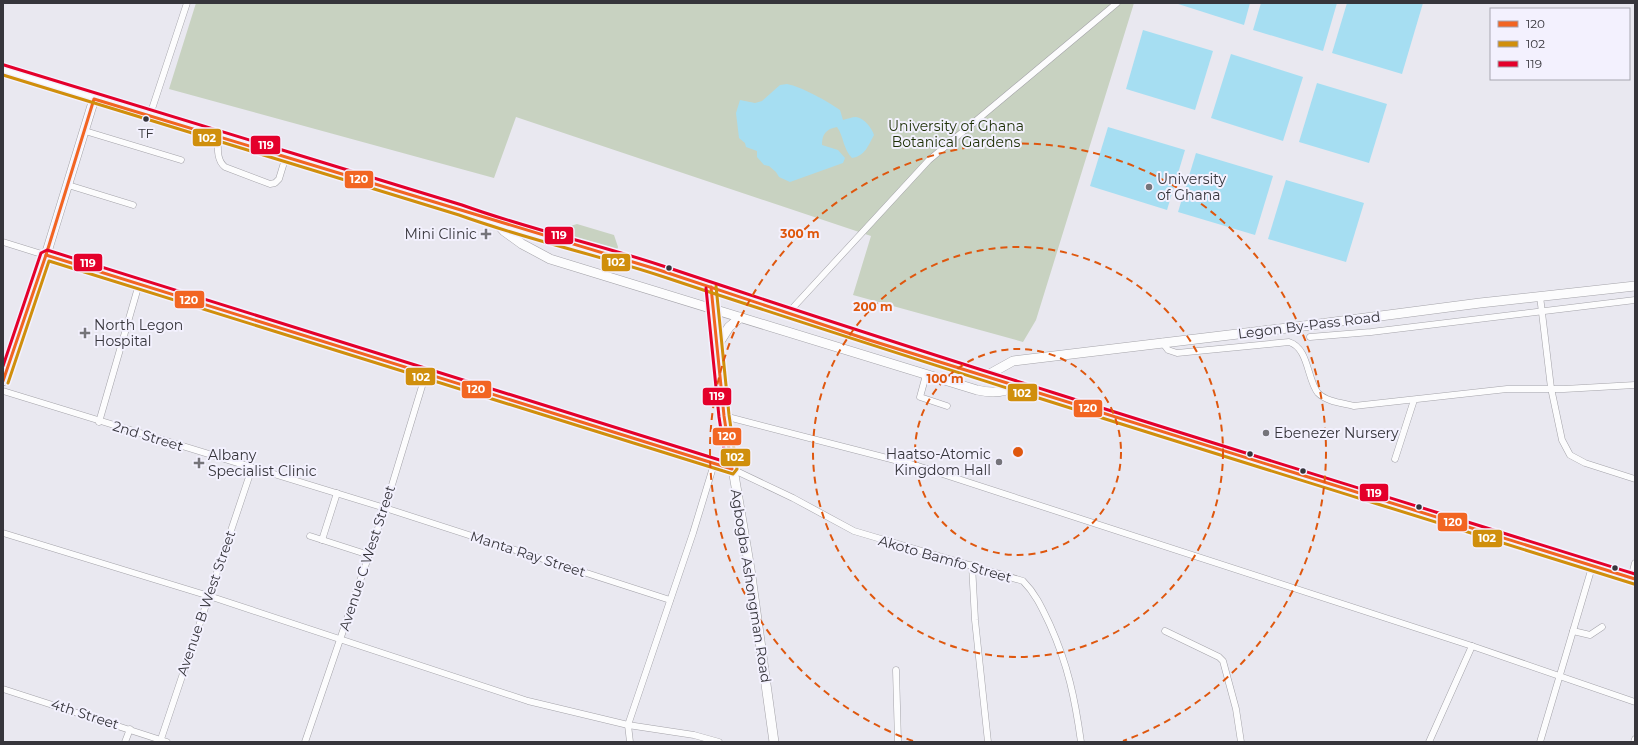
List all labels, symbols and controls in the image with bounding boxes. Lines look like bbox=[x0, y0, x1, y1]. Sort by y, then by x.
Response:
legend bbox=[1490, 8, 1630, 80]
text: 120 bbox=[1526, 16, 1545, 31]
text: 102 bbox=[1526, 36, 1545, 51]
text: 119 bbox=[1526, 56, 1542, 71]
marker: TF bbox=[141, 114, 151, 124]
park label: University of Ghana Botanical Gardens bbox=[888, 117, 1024, 151]
place label: TF bbox=[138, 125, 154, 141]
line badge: 102 bbox=[192, 128, 222, 147]
text: 102 bbox=[198, 131, 217, 145]
line badge: 119 bbox=[250, 135, 281, 155]
text: 119 bbox=[258, 138, 274, 152]
line badge: 120 bbox=[344, 170, 374, 189]
place label: University of Ghana bbox=[1157, 170, 1226, 204]
text: 120 bbox=[350, 172, 369, 186]
marker: University of Ghana bbox=[1144, 182, 1154, 192]
place label: Mini Clinic bbox=[404, 225, 477, 243]
line badge: 119 bbox=[544, 226, 574, 245]
text: 300 m bbox=[779, 226, 820, 241]
marker: Mini Clinic bbox=[480, 228, 492, 240]
text: 119 bbox=[551, 228, 567, 242]
line badge: 119 bbox=[73, 253, 103, 272]
line badge: 102 bbox=[601, 253, 631, 272]
text: 102 bbox=[607, 255, 626, 269]
text: 119 bbox=[80, 256, 96, 270]
unlabelled marker bbox=[664, 263, 674, 273]
line badge: 120 bbox=[174, 290, 205, 309]
text: 120 bbox=[180, 293, 199, 307]
text: 200 m bbox=[853, 299, 893, 314]
street label: Legon By-Pass Road bbox=[1237, 307, 1381, 343]
place label: North Legon Hospital bbox=[94, 316, 183, 350]
marker: North Legon Hospital bbox=[79, 327, 91, 339]
line badge: 102 bbox=[405, 367, 436, 386]
text: 102 bbox=[412, 370, 431, 384]
text: 100 m bbox=[927, 371, 963, 386]
line badge: 120 bbox=[461, 380, 492, 399]
text: 120 bbox=[467, 382, 486, 396]
line badge: 102 bbox=[1007, 383, 1038, 402]
text: 102 bbox=[1013, 386, 1032, 400]
line badge: 119 bbox=[702, 387, 732, 406]
text: 119 bbox=[709, 389, 725, 403]
line badge: 120 bbox=[1073, 399, 1103, 418]
text: 120 bbox=[1079, 401, 1098, 415]
street label: 2nd Street bbox=[111, 417, 186, 455]
place label: Ebenezer Nursery bbox=[1274, 424, 1399, 442]
line badge: 120 bbox=[712, 427, 742, 446]
marker: Ebenezer Nursery bbox=[1261, 428, 1271, 438]
text: 120 bbox=[718, 429, 737, 443]
place label: Haatso-Atomic Kingdom Hall bbox=[886, 445, 991, 479]
centre of rings bbox=[1011, 445, 1025, 459]
place label: Albany Specialist Clinic bbox=[208, 446, 317, 480]
line badge: 102 bbox=[720, 448, 751, 467]
unlabelled marker bbox=[1245, 449, 1255, 459]
text: 102 bbox=[726, 450, 745, 464]
marker: Albany Specialist Clinic bbox=[193, 457, 205, 469]
marker: Haatso-Atomic Kingdom Hall bbox=[994, 457, 1004, 467]
unlabelled marker bbox=[1298, 466, 1308, 476]
street label: Avenue C West Street bbox=[335, 483, 399, 633]
line badge: 119 bbox=[1359, 483, 1389, 502]
text: 119 bbox=[1366, 486, 1382, 500]
street label: Agbogba Ashongman Road bbox=[727, 488, 775, 684]
unlabelled marker bbox=[1414, 502, 1424, 512]
line badge: 120 bbox=[1437, 512, 1468, 532]
text: 120 bbox=[1444, 515, 1463, 529]
street label: Manta Ray Street bbox=[468, 527, 588, 581]
street label: Avenue B West Street bbox=[173, 528, 239, 678]
line badge: 102 bbox=[1472, 529, 1503, 548]
street label: Akoto Bamfo Street bbox=[876, 531, 1014, 587]
text: 102 bbox=[1478, 531, 1497, 545]
unlabelled marker bbox=[1610, 563, 1620, 573]
street label: 4th Street bbox=[49, 695, 122, 734]

